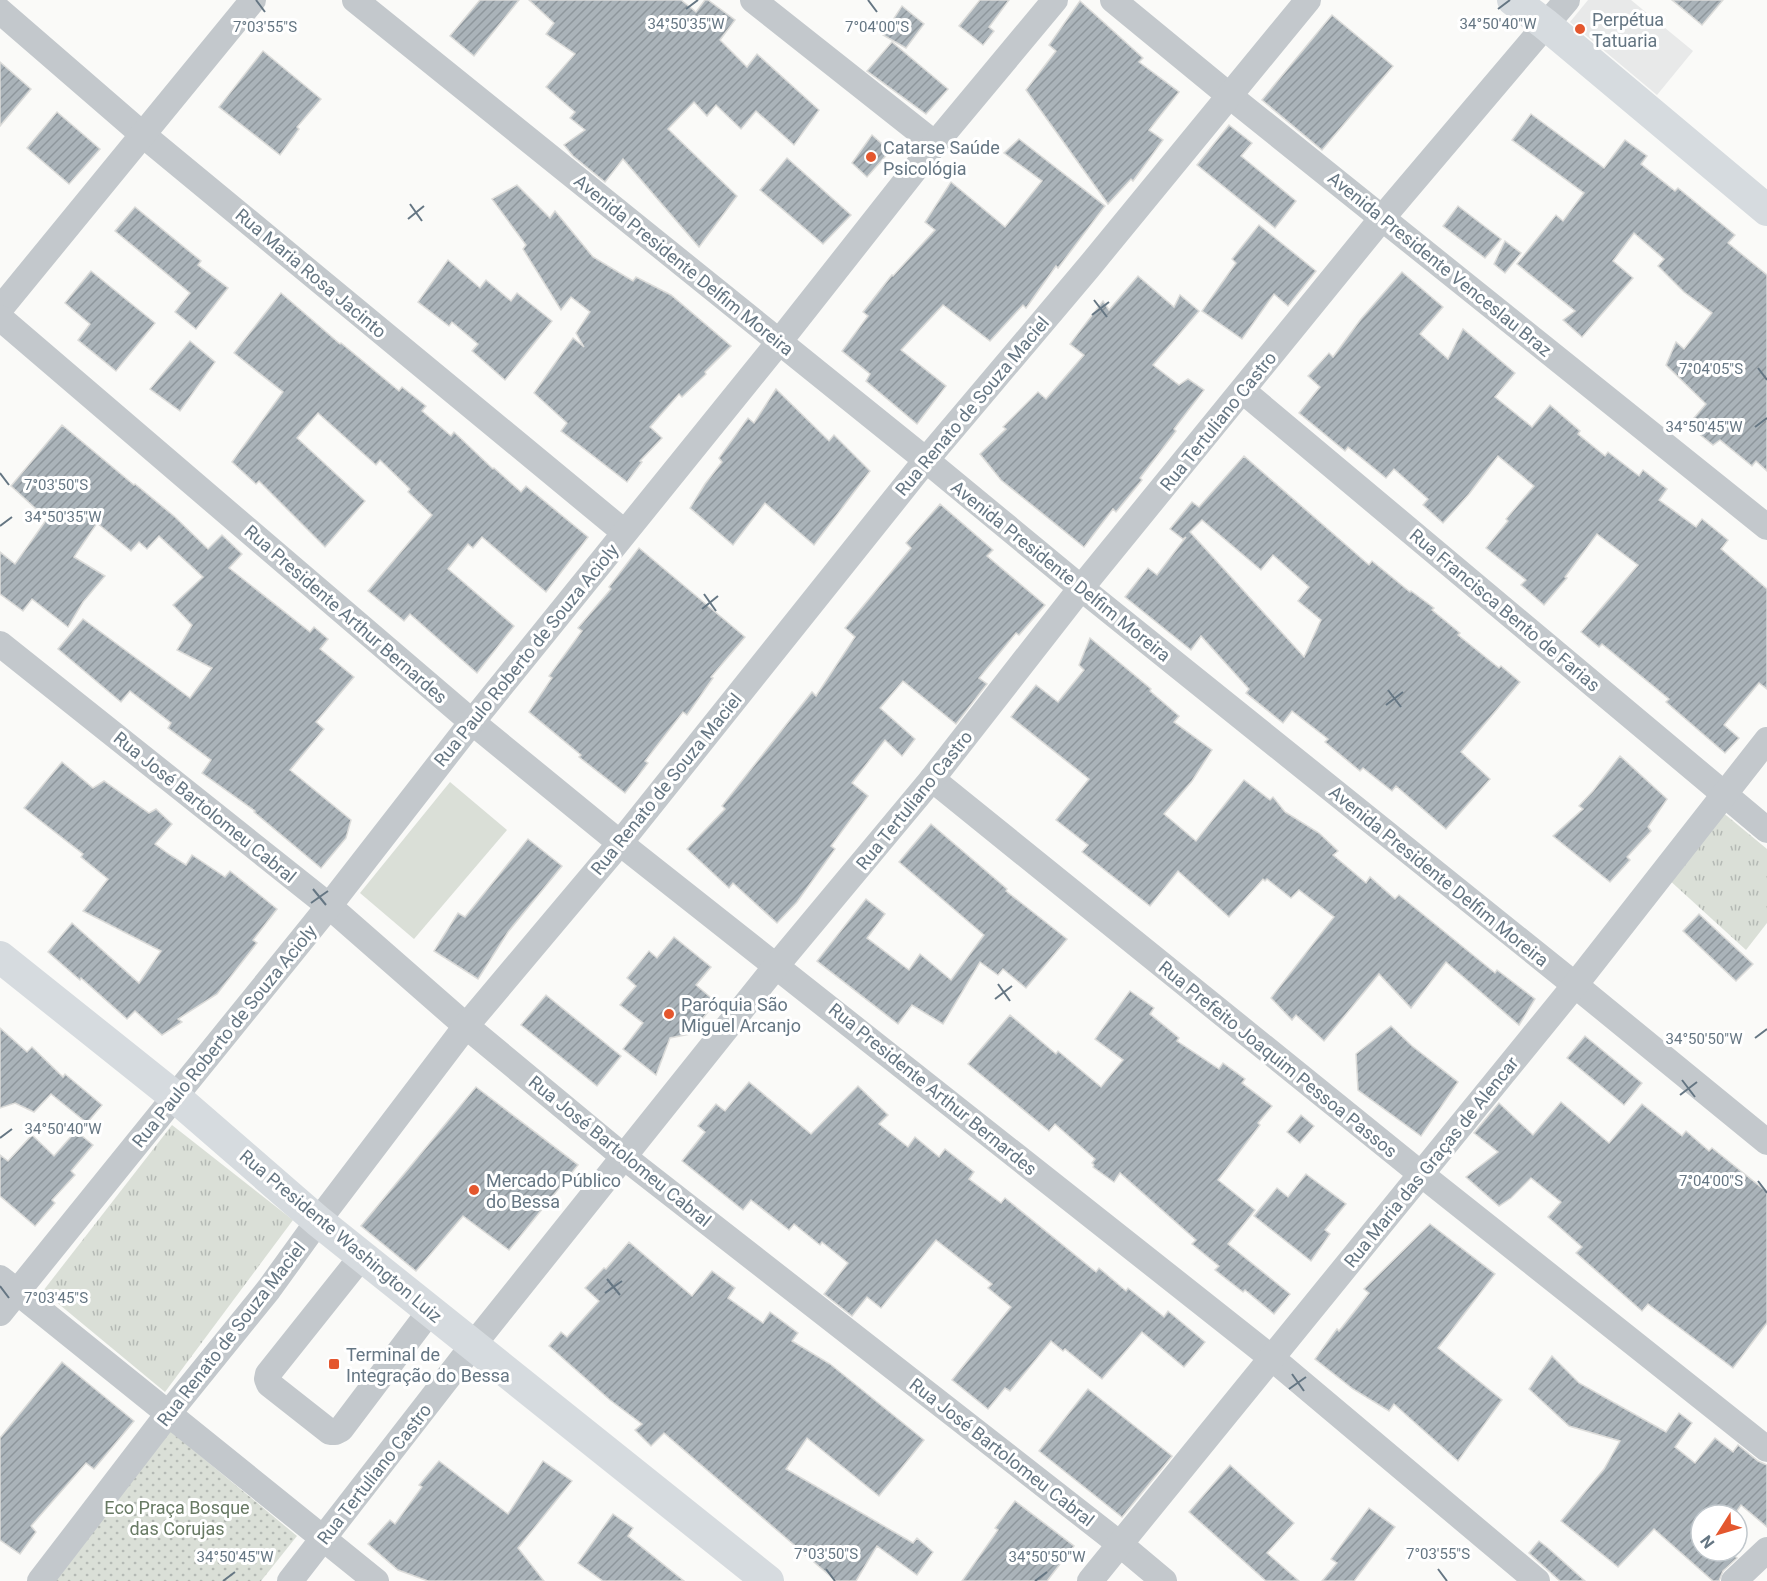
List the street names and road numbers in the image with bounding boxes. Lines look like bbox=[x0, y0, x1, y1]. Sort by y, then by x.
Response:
street label: Avenida Presidente Venceslau Braz bbox=[1324, 167, 1556, 361]
street label: Avenida Presidente Delfim Moreira bbox=[570, 170, 798, 360]
street label: Rua Maria Rosa Jacinto bbox=[232, 204, 390, 342]
street label: Rua Renato de Souza Maciel bbox=[891, 312, 1053, 500]
street label: Rua Tertuliano Castro bbox=[1155, 347, 1281, 495]
street label: Avenida Presidente Delfim Moreira bbox=[947, 476, 1175, 666]
street label: Rua Presidente Arthur Bernardes bbox=[240, 520, 452, 708]
street label: Rua Francisca Bento de Farias bbox=[1406, 524, 1604, 696]
street label: Rua Paulo Roberto de Souza Acioly bbox=[430, 539, 623, 771]
street label: Rua Renato de Souza Maciel bbox=[586, 689, 746, 879]
street label: Rua Tertuliano Castro bbox=[851, 726, 977, 874]
street label: Rua José Bartolomeu Cabral bbox=[110, 727, 300, 887]
street label: Avenida Presidente Delfim Moreira bbox=[1325, 781, 1553, 971]
street label: Rua Paulo Roberto de Souza Acioly bbox=[128, 920, 321, 1152]
street label: Rua Prefeito Joaquim Pessoa Passos bbox=[1155, 956, 1401, 1162]
street label: Rua Presidente Arthur Bernardes bbox=[825, 999, 1041, 1179]
street label: Rua Maria das Graças de Alencar bbox=[1339, 1052, 1523, 1272]
street label: Rua José Bartolomeu Cabral bbox=[525, 1071, 715, 1231]
street label: Rua Presidente Washington Luiz bbox=[236, 1145, 446, 1327]
street label: Rua Renato de Souza Maciel bbox=[153, 1238, 309, 1430]
street label: Rua José Bartolomeu Cabral bbox=[906, 1373, 1098, 1531]
street label: Rua Tertuliano Castro bbox=[313, 1399, 435, 1549]

